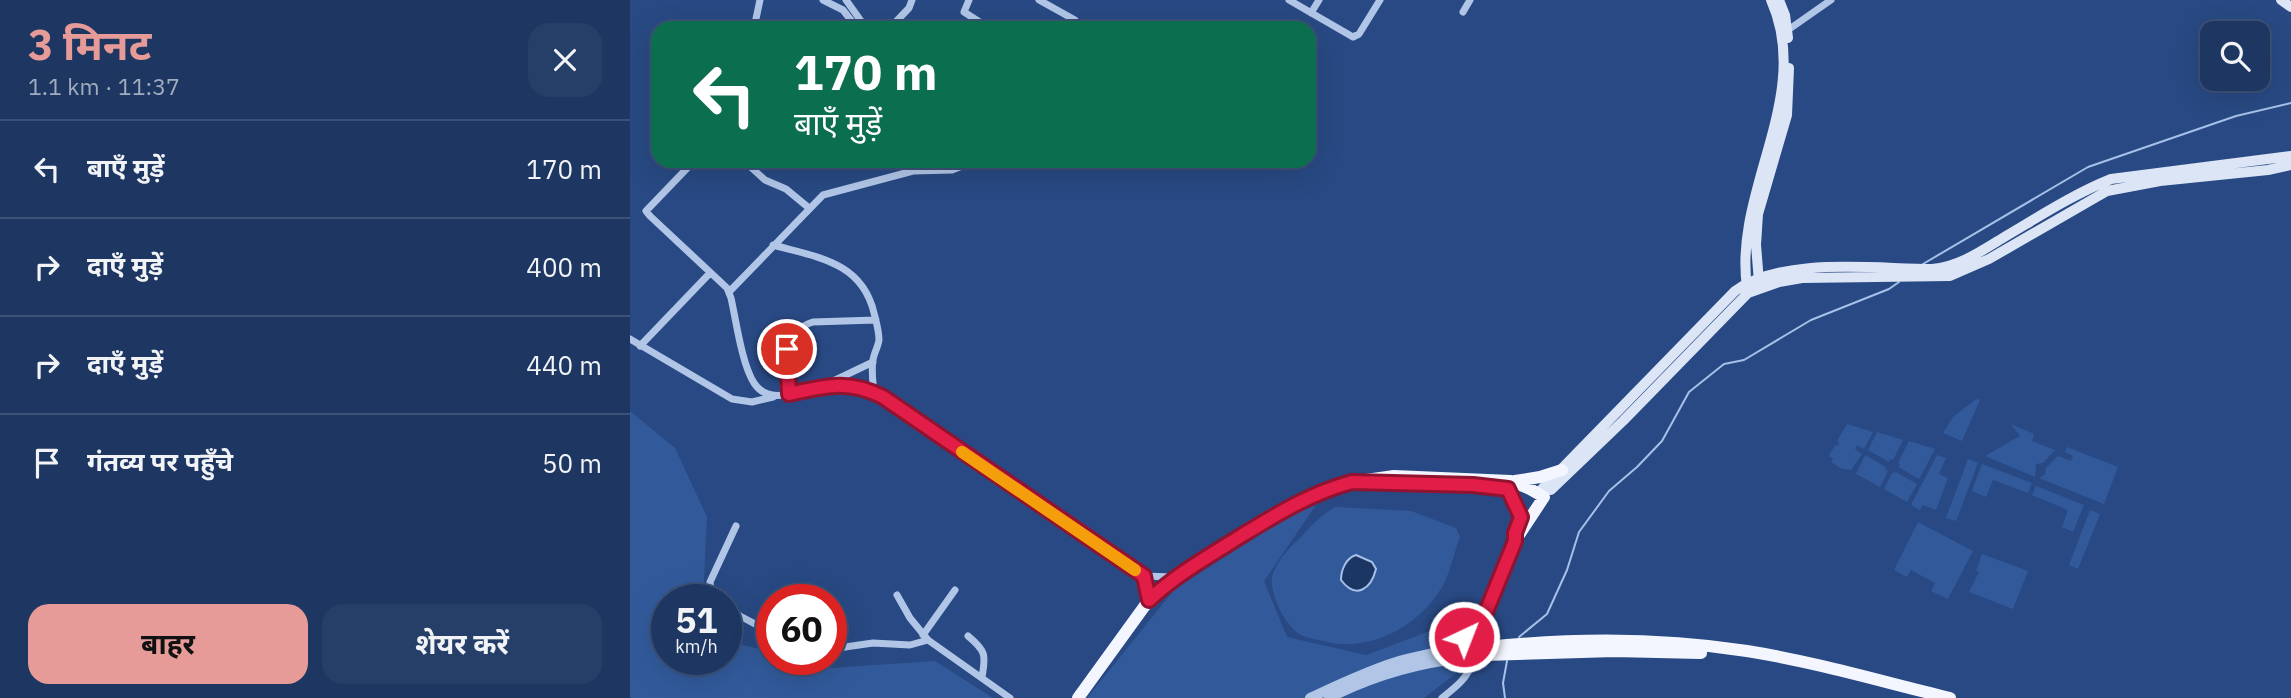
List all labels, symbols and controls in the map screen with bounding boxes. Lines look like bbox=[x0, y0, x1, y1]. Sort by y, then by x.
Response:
text: 3 मिनट bbox=[28, 17, 151, 72]
map controls bbox=[2200, 21, 2270, 91]
button: search bbox=[2200, 21, 2270, 91]
button: close bbox=[528, 23, 602, 97]
text: 170 m bbox=[794, 40, 938, 103]
icon: left bbox=[679, 49, 770, 140]
text: 1.1 km · 11:37 bbox=[28, 71, 180, 101]
text: बाएँ मुड़ें bbox=[794, 102, 882, 144]
icon: left bbox=[28, 150, 66, 188]
text: बाएँ मुड़ें bbox=[87, 150, 164, 184]
text: 170 m bbox=[526, 152, 602, 186]
icon: right bbox=[28, 248, 66, 286]
text: दाएँ मुड़ें bbox=[87, 248, 163, 282]
text: 400 m bbox=[526, 250, 602, 284]
pin bbox=[757, 319, 817, 379]
icon: arrive bbox=[768, 330, 806, 368]
icon: right bbox=[28, 346, 66, 384]
text: दाएँ मुड़ें bbox=[87, 346, 163, 380]
text: 440 m bbox=[526, 348, 602, 382]
icon: arrive bbox=[28, 444, 66, 482]
text: गंतव्य पर पहुँचे bbox=[87, 444, 233, 478]
text: 50 m bbox=[542, 446, 602, 480]
speed limit sign: 60 bbox=[756, 584, 847, 675]
text: 51 bbox=[675, 597, 718, 643]
position arrow bbox=[1427, 600, 1501, 674]
button: बाहर bbox=[28, 604, 308, 684]
button: शेयर करें bbox=[322, 604, 602, 684]
text: km/h bbox=[675, 635, 718, 658]

